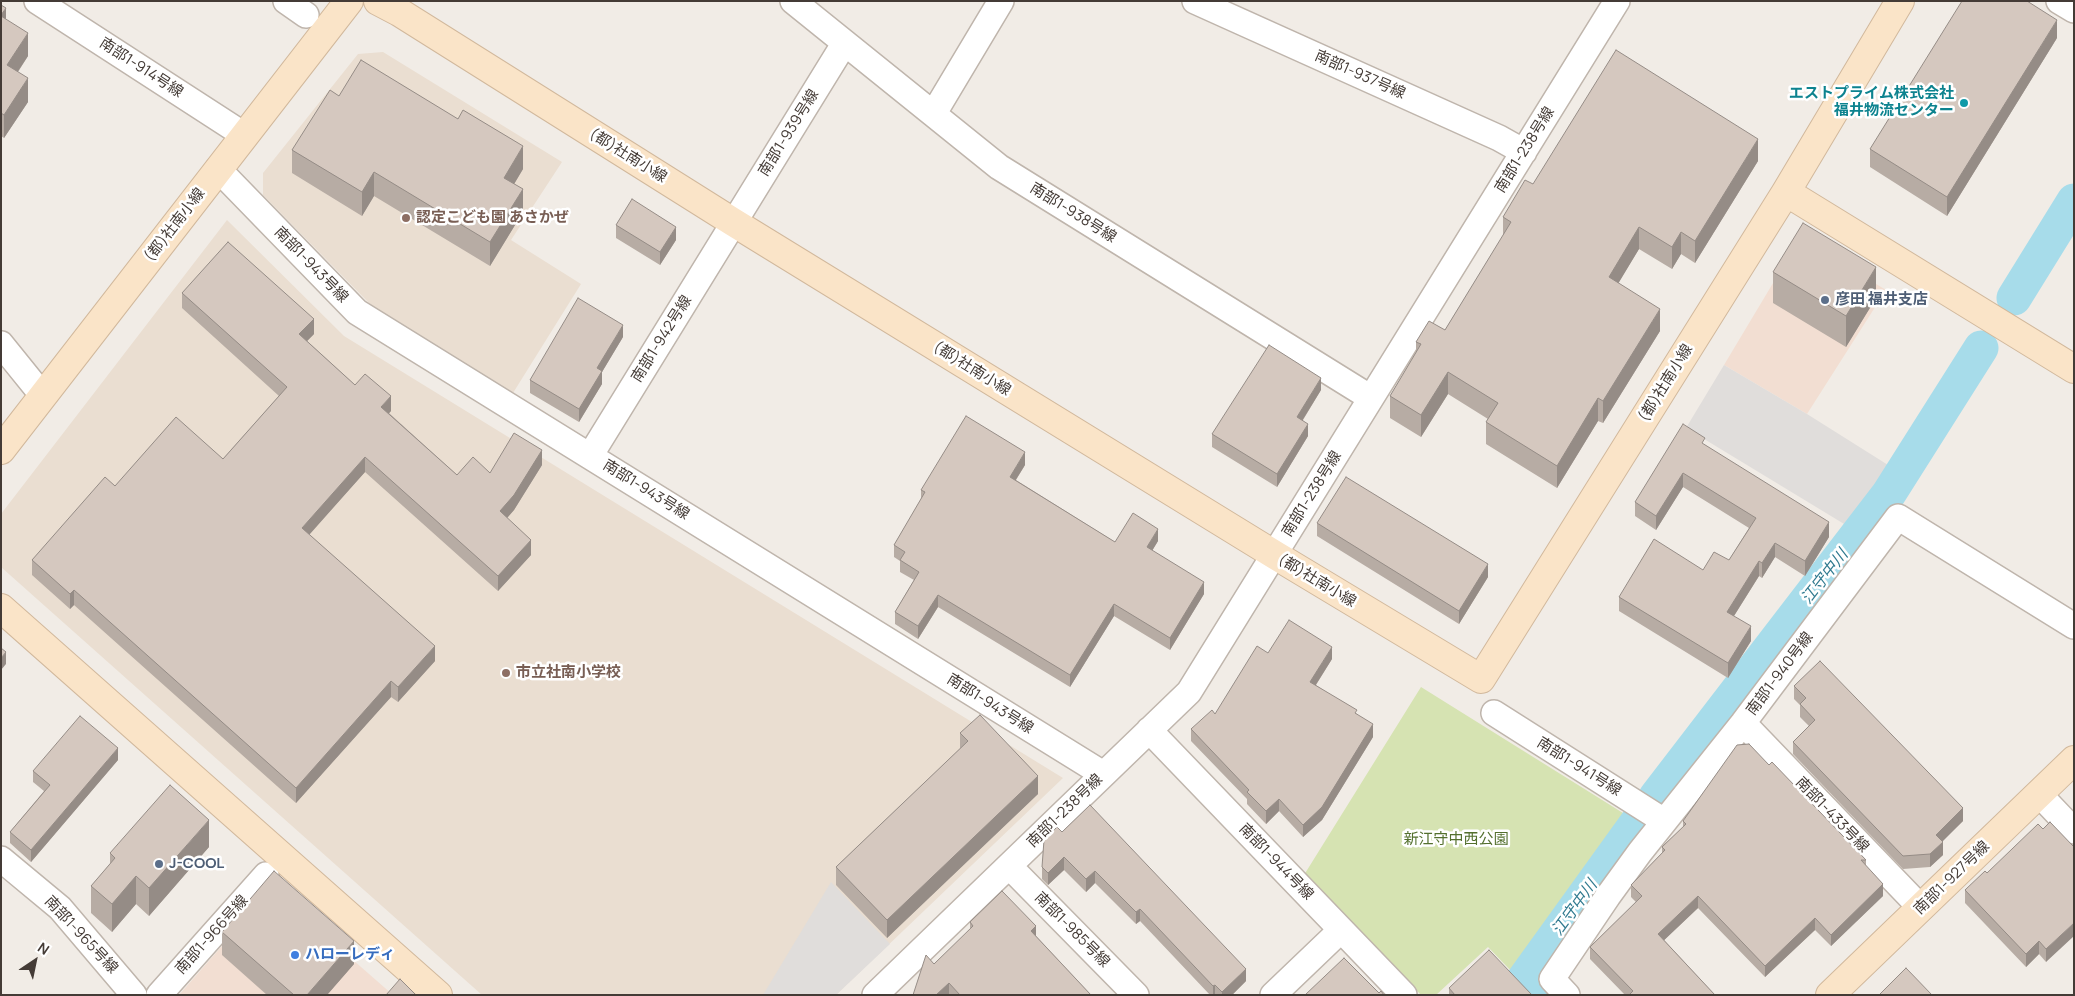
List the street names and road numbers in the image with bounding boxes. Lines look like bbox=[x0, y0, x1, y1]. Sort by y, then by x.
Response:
street label: 南部1-914号線 bbox=[96, 34, 186, 102]
street label: 南部1-937号線 bbox=[1312, 47, 1408, 103]
street label: 南部1-939号線 bbox=[755, 86, 823, 180]
street label: 南部1-238号線 bbox=[1491, 104, 1559, 196]
street label: (都)社南小線 bbox=[586, 125, 670, 187]
street label: 南部1-938号線 bbox=[1026, 179, 1120, 247]
street label: (都)社南小線 bbox=[141, 185, 209, 265]
street label: 南部1-943号線 bbox=[270, 223, 352, 307]
street label: 南部1-942号線 bbox=[628, 292, 696, 386]
street label: (都)社南小線 bbox=[930, 338, 1014, 400]
street label: (都)社南小線 bbox=[1635, 341, 1697, 425]
street label: 南部1-238号線 bbox=[1278, 448, 1346, 540]
street label: 南部1-943号線 bbox=[599, 456, 693, 524]
street label: (都)社南小線 bbox=[1275, 551, 1359, 611]
street label: 南部1-940号線 bbox=[1743, 629, 1817, 719]
street label: 南部1-943号線 bbox=[943, 670, 1037, 738]
street label: 南部1-941号線 bbox=[1533, 734, 1625, 800]
street label: 南部1-238号線 bbox=[1024, 771, 1106, 851]
street label: 南部1-433号線 bbox=[1792, 774, 1872, 856]
street label: 南部1-944号線 bbox=[1235, 820, 1317, 904]
street label: 南部1-927号線 bbox=[1911, 838, 1993, 918]
street label: 南部1-985号線 bbox=[1031, 889, 1113, 971]
street label: 南部1-966号線 bbox=[172, 892, 252, 978]
street label: 南部1-965号線 bbox=[41, 893, 121, 977]

